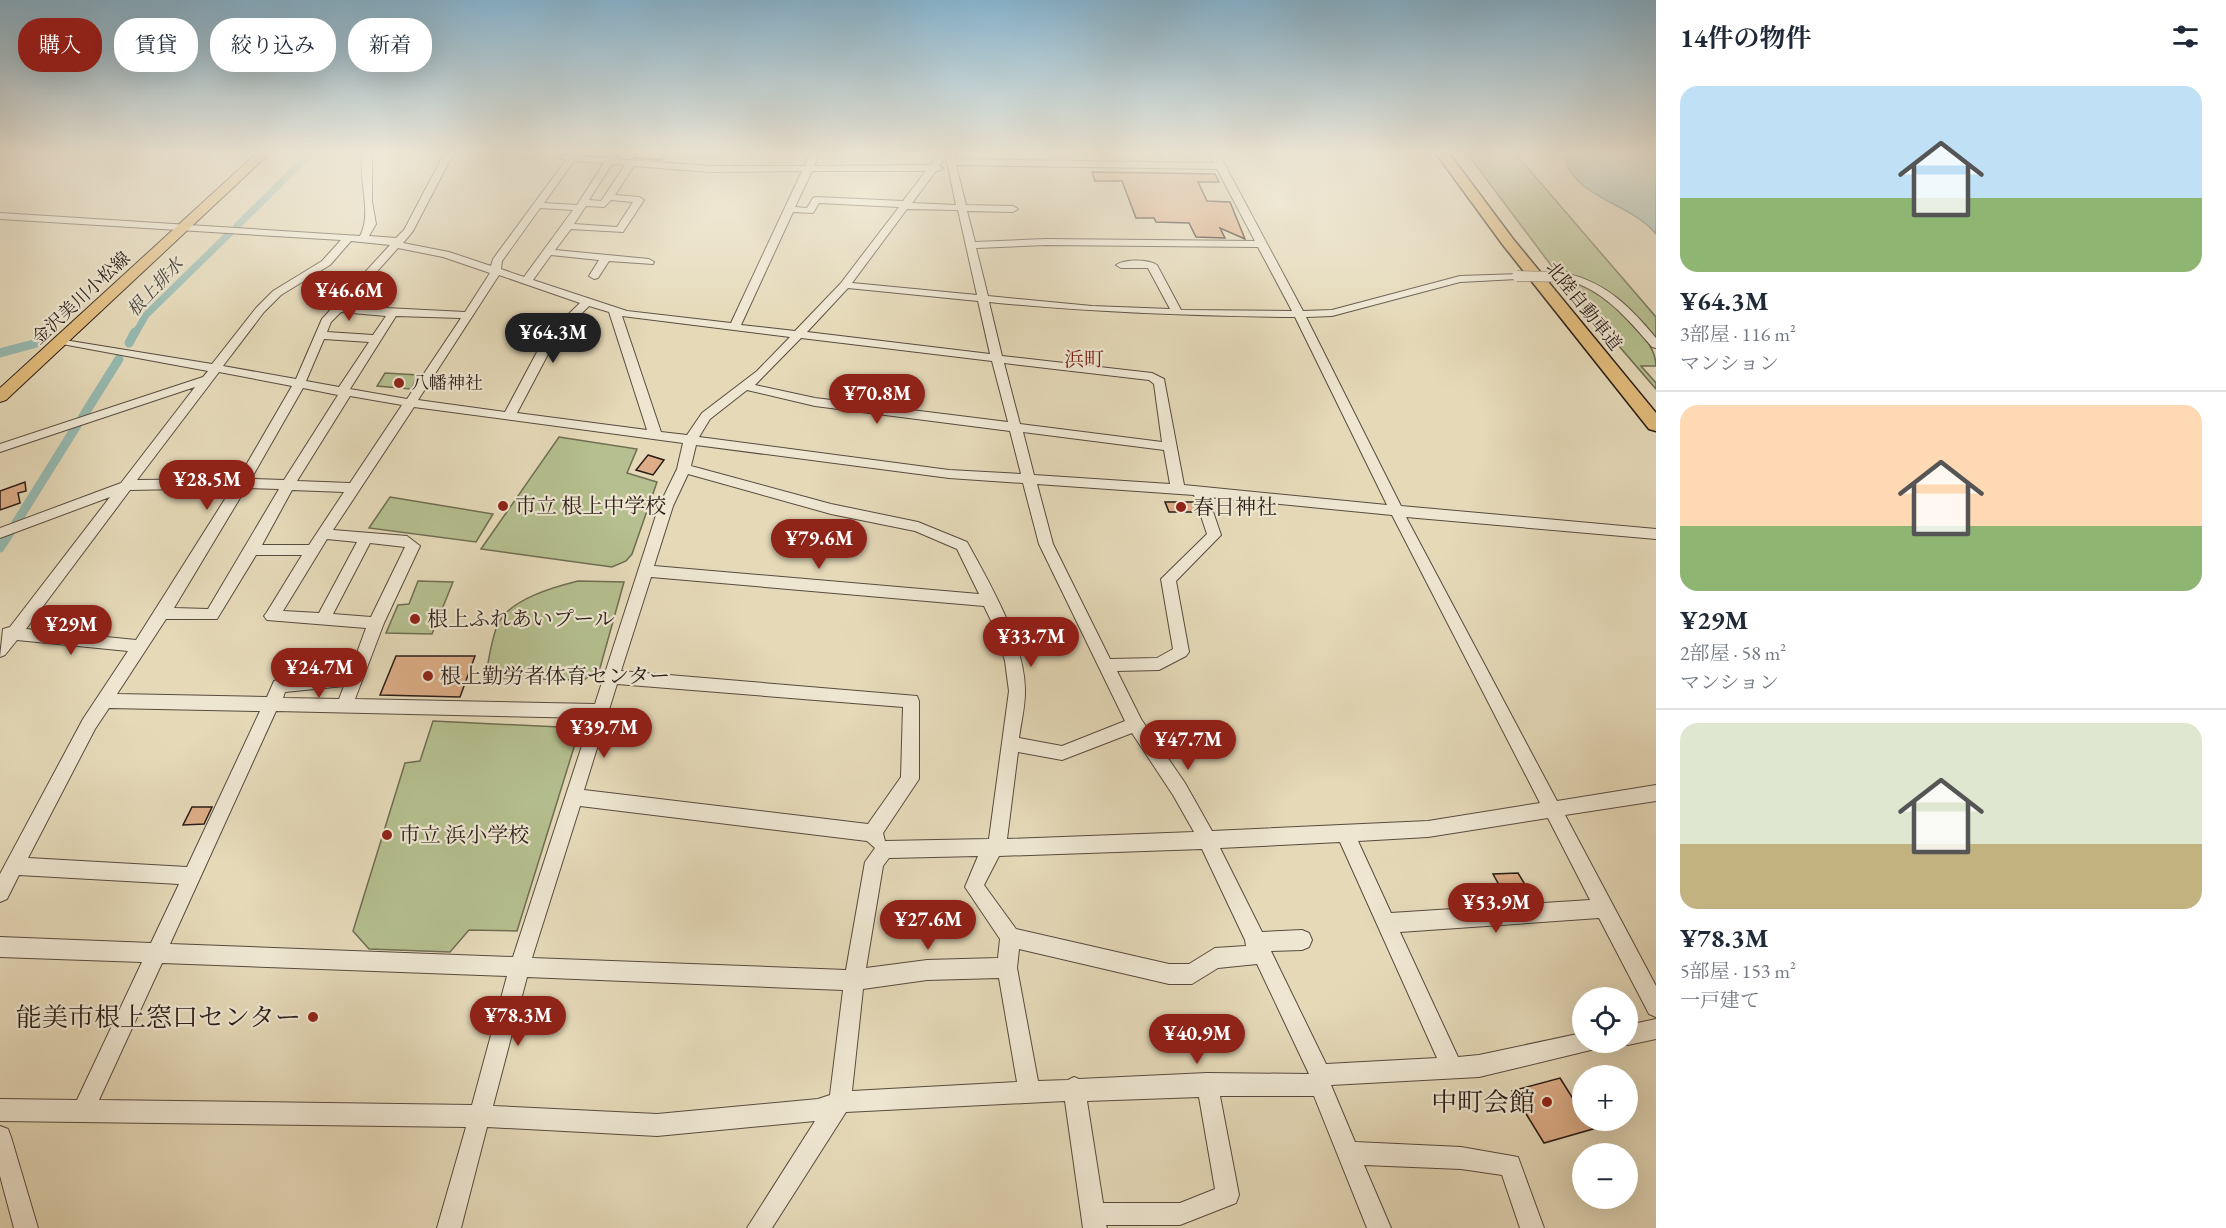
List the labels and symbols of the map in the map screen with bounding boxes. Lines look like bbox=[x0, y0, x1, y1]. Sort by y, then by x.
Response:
street label: 金沢美川小松線 bbox=[27, 246, 135, 349]
water label: 根上排水 bbox=[122, 251, 189, 321]
street label: 北陸自動車道 bbox=[1541, 256, 1627, 355]
pin: ¥46.6M bbox=[300, 271, 398, 322]
pin: ¥64.3M bbox=[504, 313, 602, 364]
district label: 浜町 bbox=[1064, 346, 1104, 372]
place label: 八幡神社 bbox=[411, 371, 483, 394]
pin: ¥70.8M bbox=[828, 374, 926, 425]
marker: 八幡神社 bbox=[392, 376, 406, 390]
pin: ¥28.5M bbox=[158, 460, 256, 511]
place label: 市立 根上中学校 bbox=[515, 492, 666, 519]
place label: 春日神社 bbox=[1193, 493, 1277, 520]
marker: 市立 根上中学校 bbox=[496, 499, 510, 513]
marker: 春日神社 bbox=[1174, 500, 1188, 514]
pin: ¥79.6M bbox=[770, 519, 868, 570]
pin: ¥29M bbox=[35, 605, 107, 656]
place label: 根上ふれあいプール bbox=[427, 605, 615, 632]
marker: 根上ふれあいプール bbox=[408, 612, 422, 626]
pin: ¥33.7M bbox=[982, 617, 1080, 668]
pin: ¥24.7M bbox=[270, 648, 368, 699]
place label: 根上勤労者体育センター bbox=[440, 662, 670, 689]
marker: 根上勤労者体育センター bbox=[421, 669, 435, 683]
pin: ¥39.7M bbox=[555, 708, 653, 759]
pin: ¥47.7M bbox=[1139, 720, 1237, 771]
place label: 市立 浜小学校 bbox=[399, 821, 529, 848]
marker: 市立 浜小学校 bbox=[380, 828, 394, 842]
pin: ¥53.9M bbox=[1447, 883, 1545, 934]
pin: ¥27.6M bbox=[879, 900, 977, 951]
pin: ¥78.3M bbox=[469, 996, 567, 1047]
place label: 能美市根上窓口センター bbox=[16, 1000, 301, 1034]
marker: 能美市根上窓口センター bbox=[306, 1010, 320, 1024]
pin: ¥40.9M bbox=[1148, 1014, 1246, 1065]
place label: 中町会館 bbox=[1431, 1085, 1535, 1119]
marker: 中町会館 bbox=[1540, 1095, 1554, 1109]

